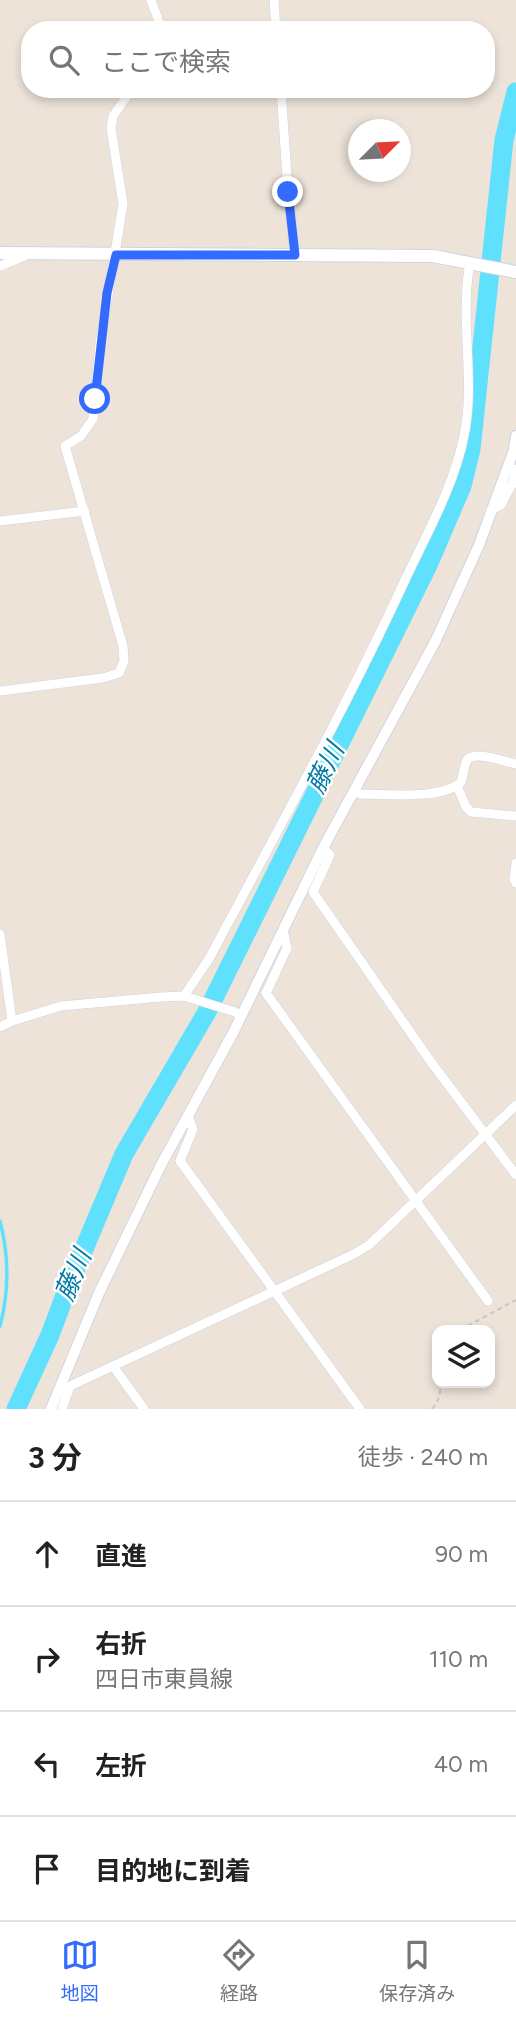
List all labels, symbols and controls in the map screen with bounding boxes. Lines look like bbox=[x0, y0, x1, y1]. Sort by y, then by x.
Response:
search box bbox=[21, 21, 495, 98]
icon: search bbox=[45, 41, 83, 79]
text: ここで検索 bbox=[101, 46, 231, 78]
north arrow bbox=[348, 119, 411, 182]
route end bbox=[272, 176, 303, 207]
route start bbox=[79, 383, 110, 414]
water label: 藤川 bbox=[299, 735, 352, 798]
water label: 藤川 bbox=[48, 1242, 99, 1305]
map controls bbox=[432, 1325, 495, 1388]
button: layers bbox=[432, 1325, 495, 1388]
text: 3 分 bbox=[28, 1439, 82, 1476]
text: 徒歩 · 240 m bbox=[358, 1443, 488, 1471]
icon: ahead bbox=[28, 1535, 66, 1573]
text: 直進 bbox=[95, 1540, 147, 1572]
text: 90 m bbox=[435, 1540, 488, 1568]
text: 右折 bbox=[95, 1628, 147, 1660]
icon: right bbox=[28, 1640, 66, 1678]
text: 110 m bbox=[429, 1645, 488, 1673]
text: 四日市東員線 bbox=[95, 1665, 233, 1693]
icon: left bbox=[28, 1745, 66, 1783]
text: 左折 bbox=[95, 1750, 147, 1782]
text: 40 m bbox=[434, 1750, 488, 1778]
icon: arrive bbox=[28, 1850, 66, 1888]
text: 目的地に到着 bbox=[95, 1855, 251, 1887]
tab: 地図 bbox=[61, 1936, 99, 2005]
tab: 経路 bbox=[220, 1936, 258, 2005]
tab: 保存済み bbox=[379, 1936, 455, 2005]

